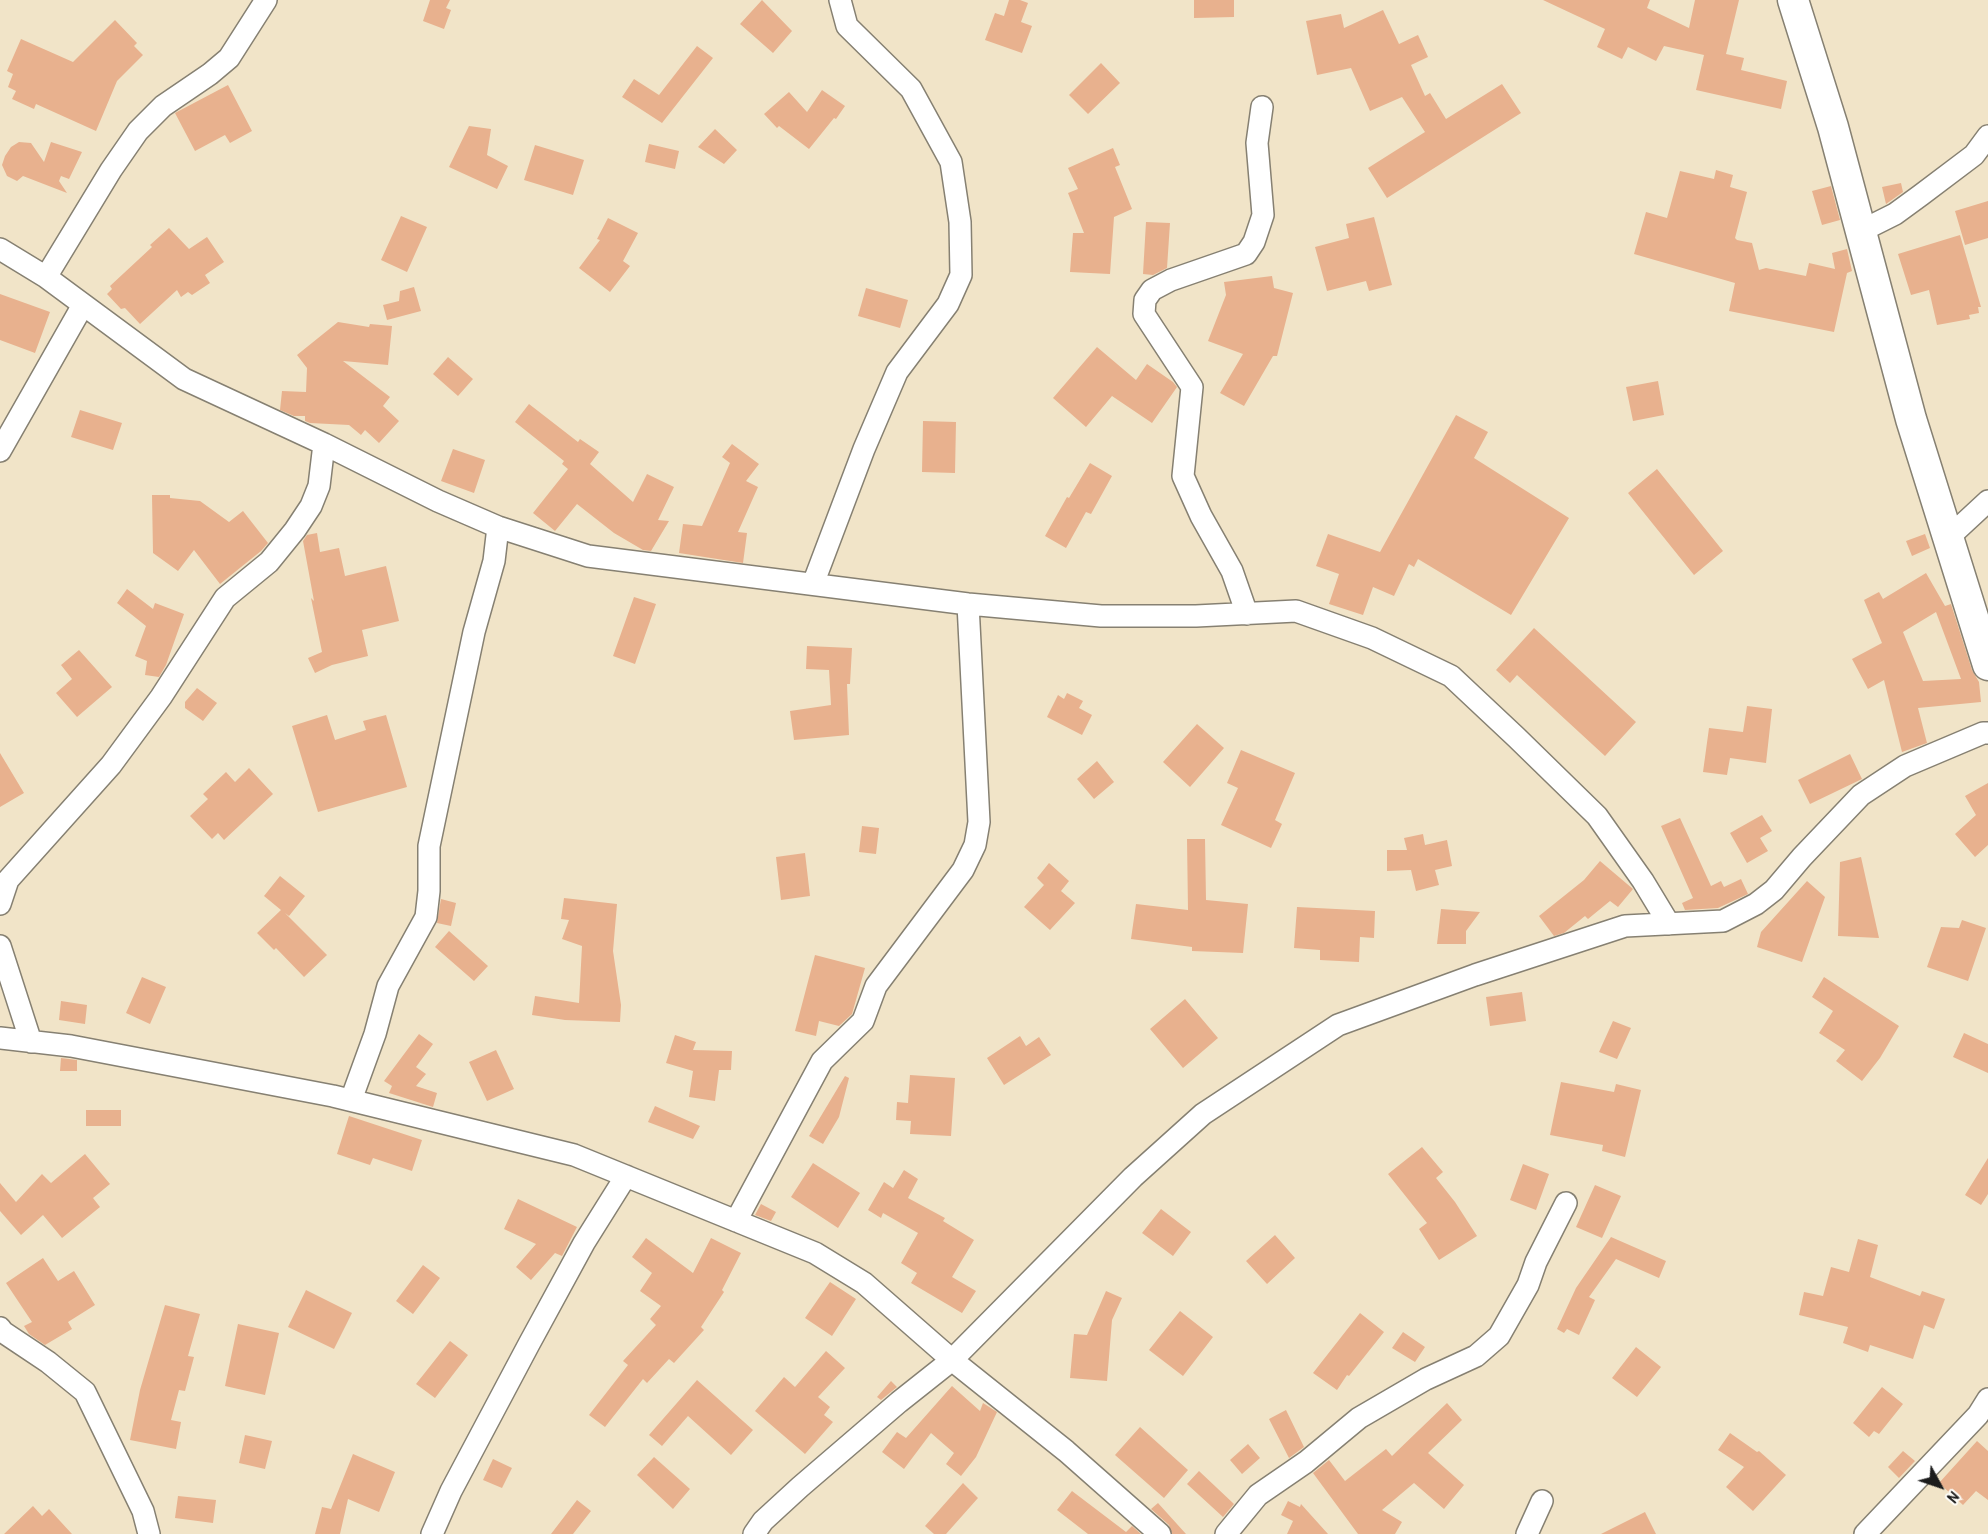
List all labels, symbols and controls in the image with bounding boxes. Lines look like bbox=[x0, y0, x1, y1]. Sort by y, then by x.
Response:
north arrow bbox=[1910, 1456, 1970, 1516]
text: N bbox=[1943, 1487, 1965, 1508]

